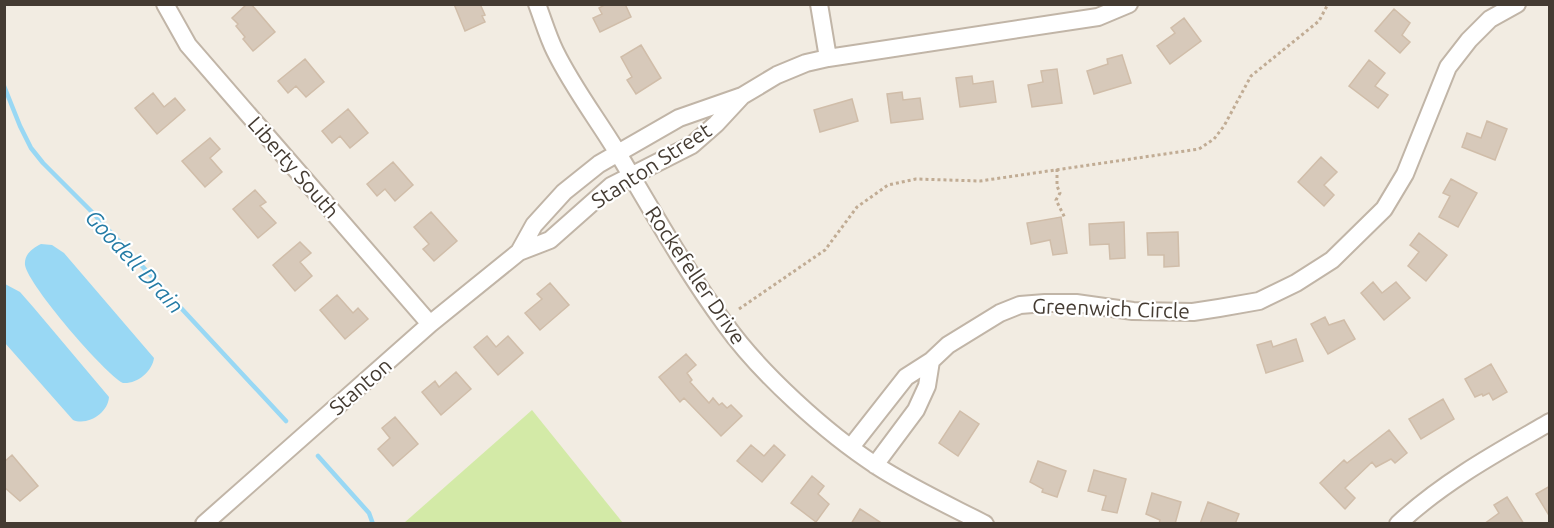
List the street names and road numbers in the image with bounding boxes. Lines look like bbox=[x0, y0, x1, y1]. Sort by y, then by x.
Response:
street label: Liberty South bbox=[243, 111, 345, 223]
street label: Stanton Street bbox=[587, 117, 715, 213]
street label: Rockefeller Drive bbox=[641, 201, 751, 349]
street label: Greenwich Circle bbox=[1032, 293, 1190, 323]
street label: Stanton bbox=[324, 353, 396, 419]

